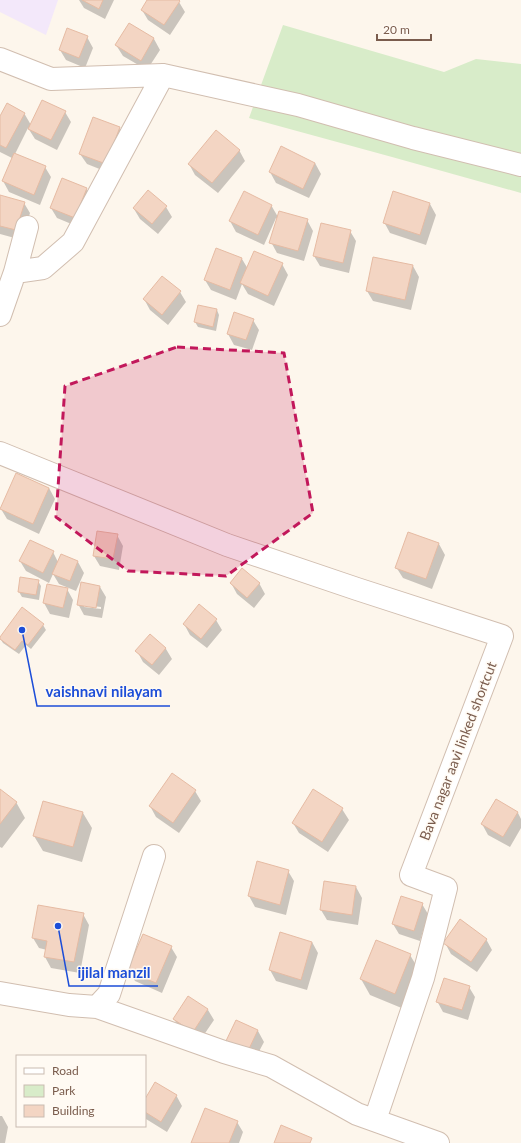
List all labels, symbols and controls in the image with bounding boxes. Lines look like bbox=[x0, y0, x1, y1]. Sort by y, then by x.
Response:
scale bar bbox=[377, 16, 431, 42]
text: 20 m bbox=[383, 22, 410, 37]
street label: Bava nagar aavi linked shortcut bbox=[416, 659, 500, 843]
callout: vaishnavi nilayam bbox=[37, 679, 170, 706]
text: vaishnavi nilayam bbox=[46, 682, 162, 700]
callout: ijilal manzil bbox=[69, 959, 158, 986]
text: ijilal manzil bbox=[77, 963, 151, 981]
legend bbox=[16, 1055, 146, 1127]
text: Road bbox=[52, 1063, 79, 1078]
text: Park bbox=[52, 1083, 76, 1098]
text: Building bbox=[52, 1103, 95, 1118]

